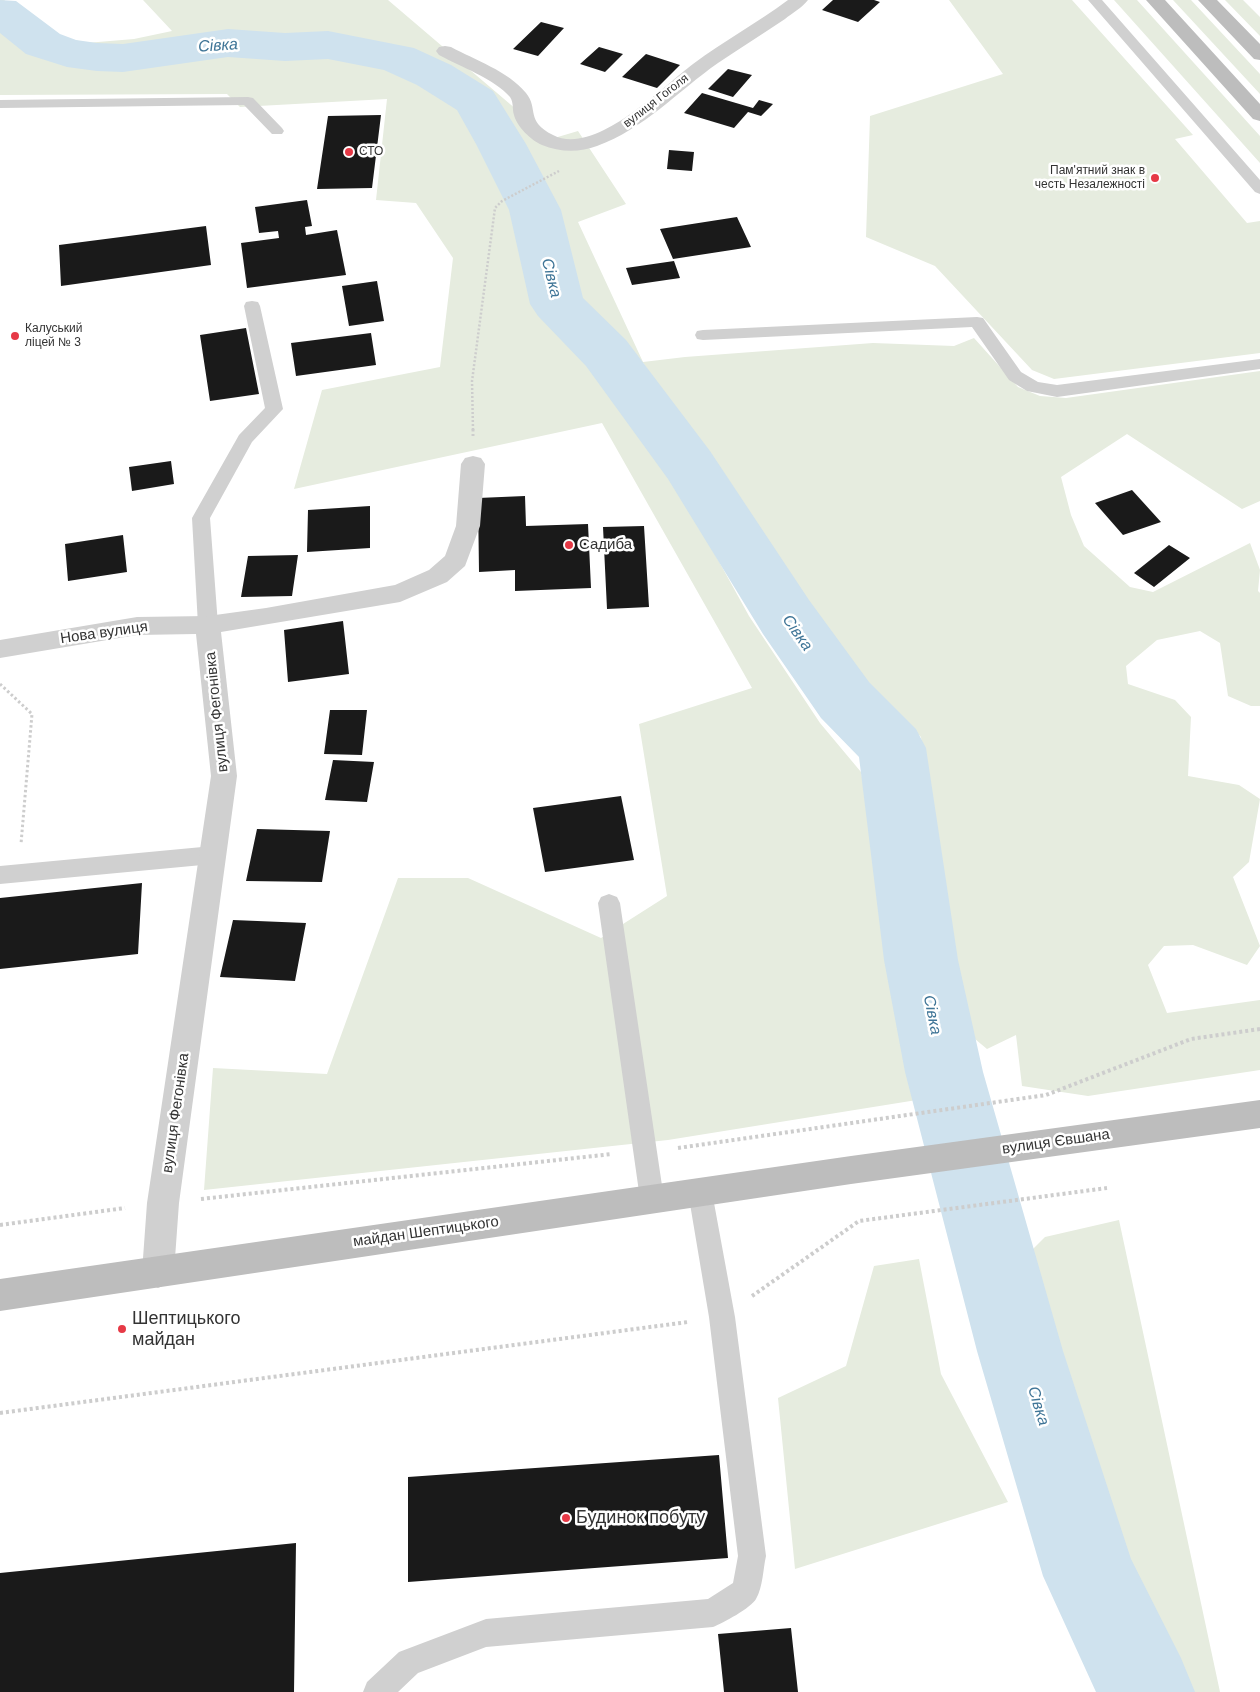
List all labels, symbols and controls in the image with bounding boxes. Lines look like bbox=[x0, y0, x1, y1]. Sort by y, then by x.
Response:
water label: Сівка bbox=[197, 35, 239, 57]
street label: вулиця Гоголя bbox=[621, 71, 691, 131]
place label: СТО bbox=[359, 145, 383, 159]
marker: СТО bbox=[343, 146, 355, 158]
place label: Пам'ятний знак в честь Незалежності bbox=[1035, 164, 1145, 192]
marker: Пам'ятний знак в честь Незалежності bbox=[1149, 172, 1161, 184]
water label: Сівка bbox=[537, 256, 565, 300]
place label: Калуський ліцей № 3 bbox=[25, 322, 82, 350]
marker: Калуський ліцей № 3 bbox=[9, 330, 21, 342]
place label: Садиба bbox=[579, 536, 632, 554]
marker: Садиба bbox=[563, 539, 575, 551]
water label: Сівка bbox=[778, 611, 816, 655]
street label: Нова вулиця bbox=[59, 618, 149, 648]
street label: вулиця Фегонівка bbox=[202, 651, 232, 773]
water label: Сівка bbox=[919, 994, 945, 1036]
street label: вулиця Фегонівка bbox=[159, 1052, 193, 1174]
street label: вулиця Євшана bbox=[1001, 1126, 1111, 1158]
street label: майдан Шептицького bbox=[352, 1213, 500, 1251]
place label: Шептицького майдан bbox=[132, 1308, 241, 1350]
marker: Шептицького майдан bbox=[116, 1323, 128, 1335]
water label: Сівка bbox=[1023, 1384, 1053, 1428]
place label: Будинок побуту bbox=[576, 1507, 705, 1529]
marker: Будинок побуту bbox=[560, 1512, 572, 1524]

